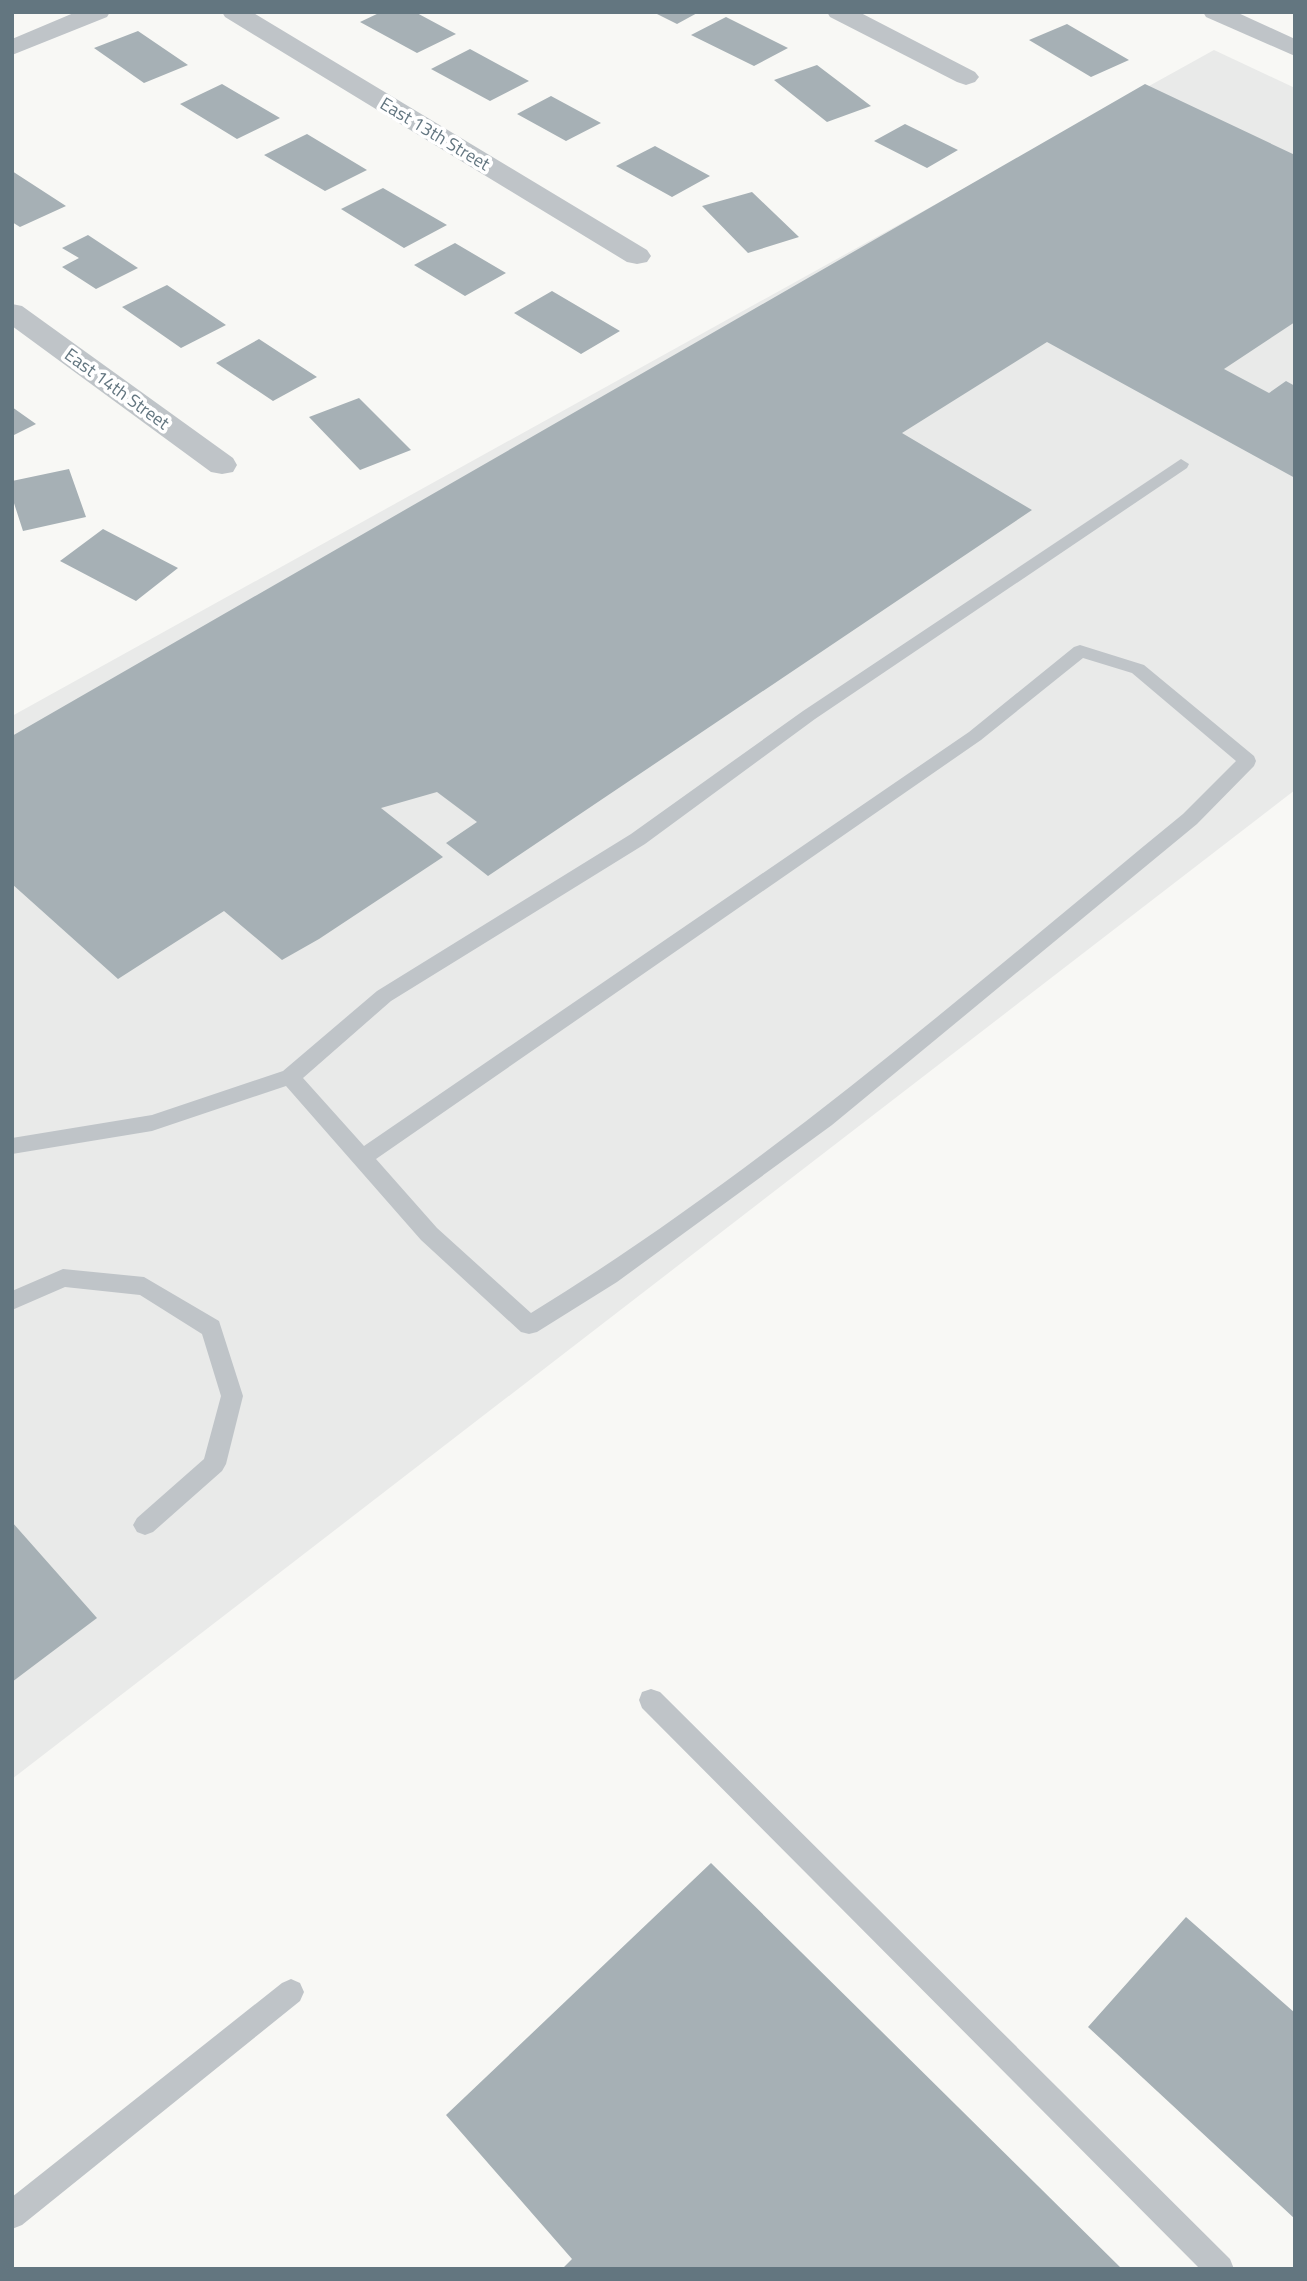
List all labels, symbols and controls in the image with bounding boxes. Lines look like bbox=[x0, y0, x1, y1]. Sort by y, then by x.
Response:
street label: East 13th Street bbox=[375, 90, 496, 177]
street label: East 14th Street bbox=[59, 341, 176, 436]

